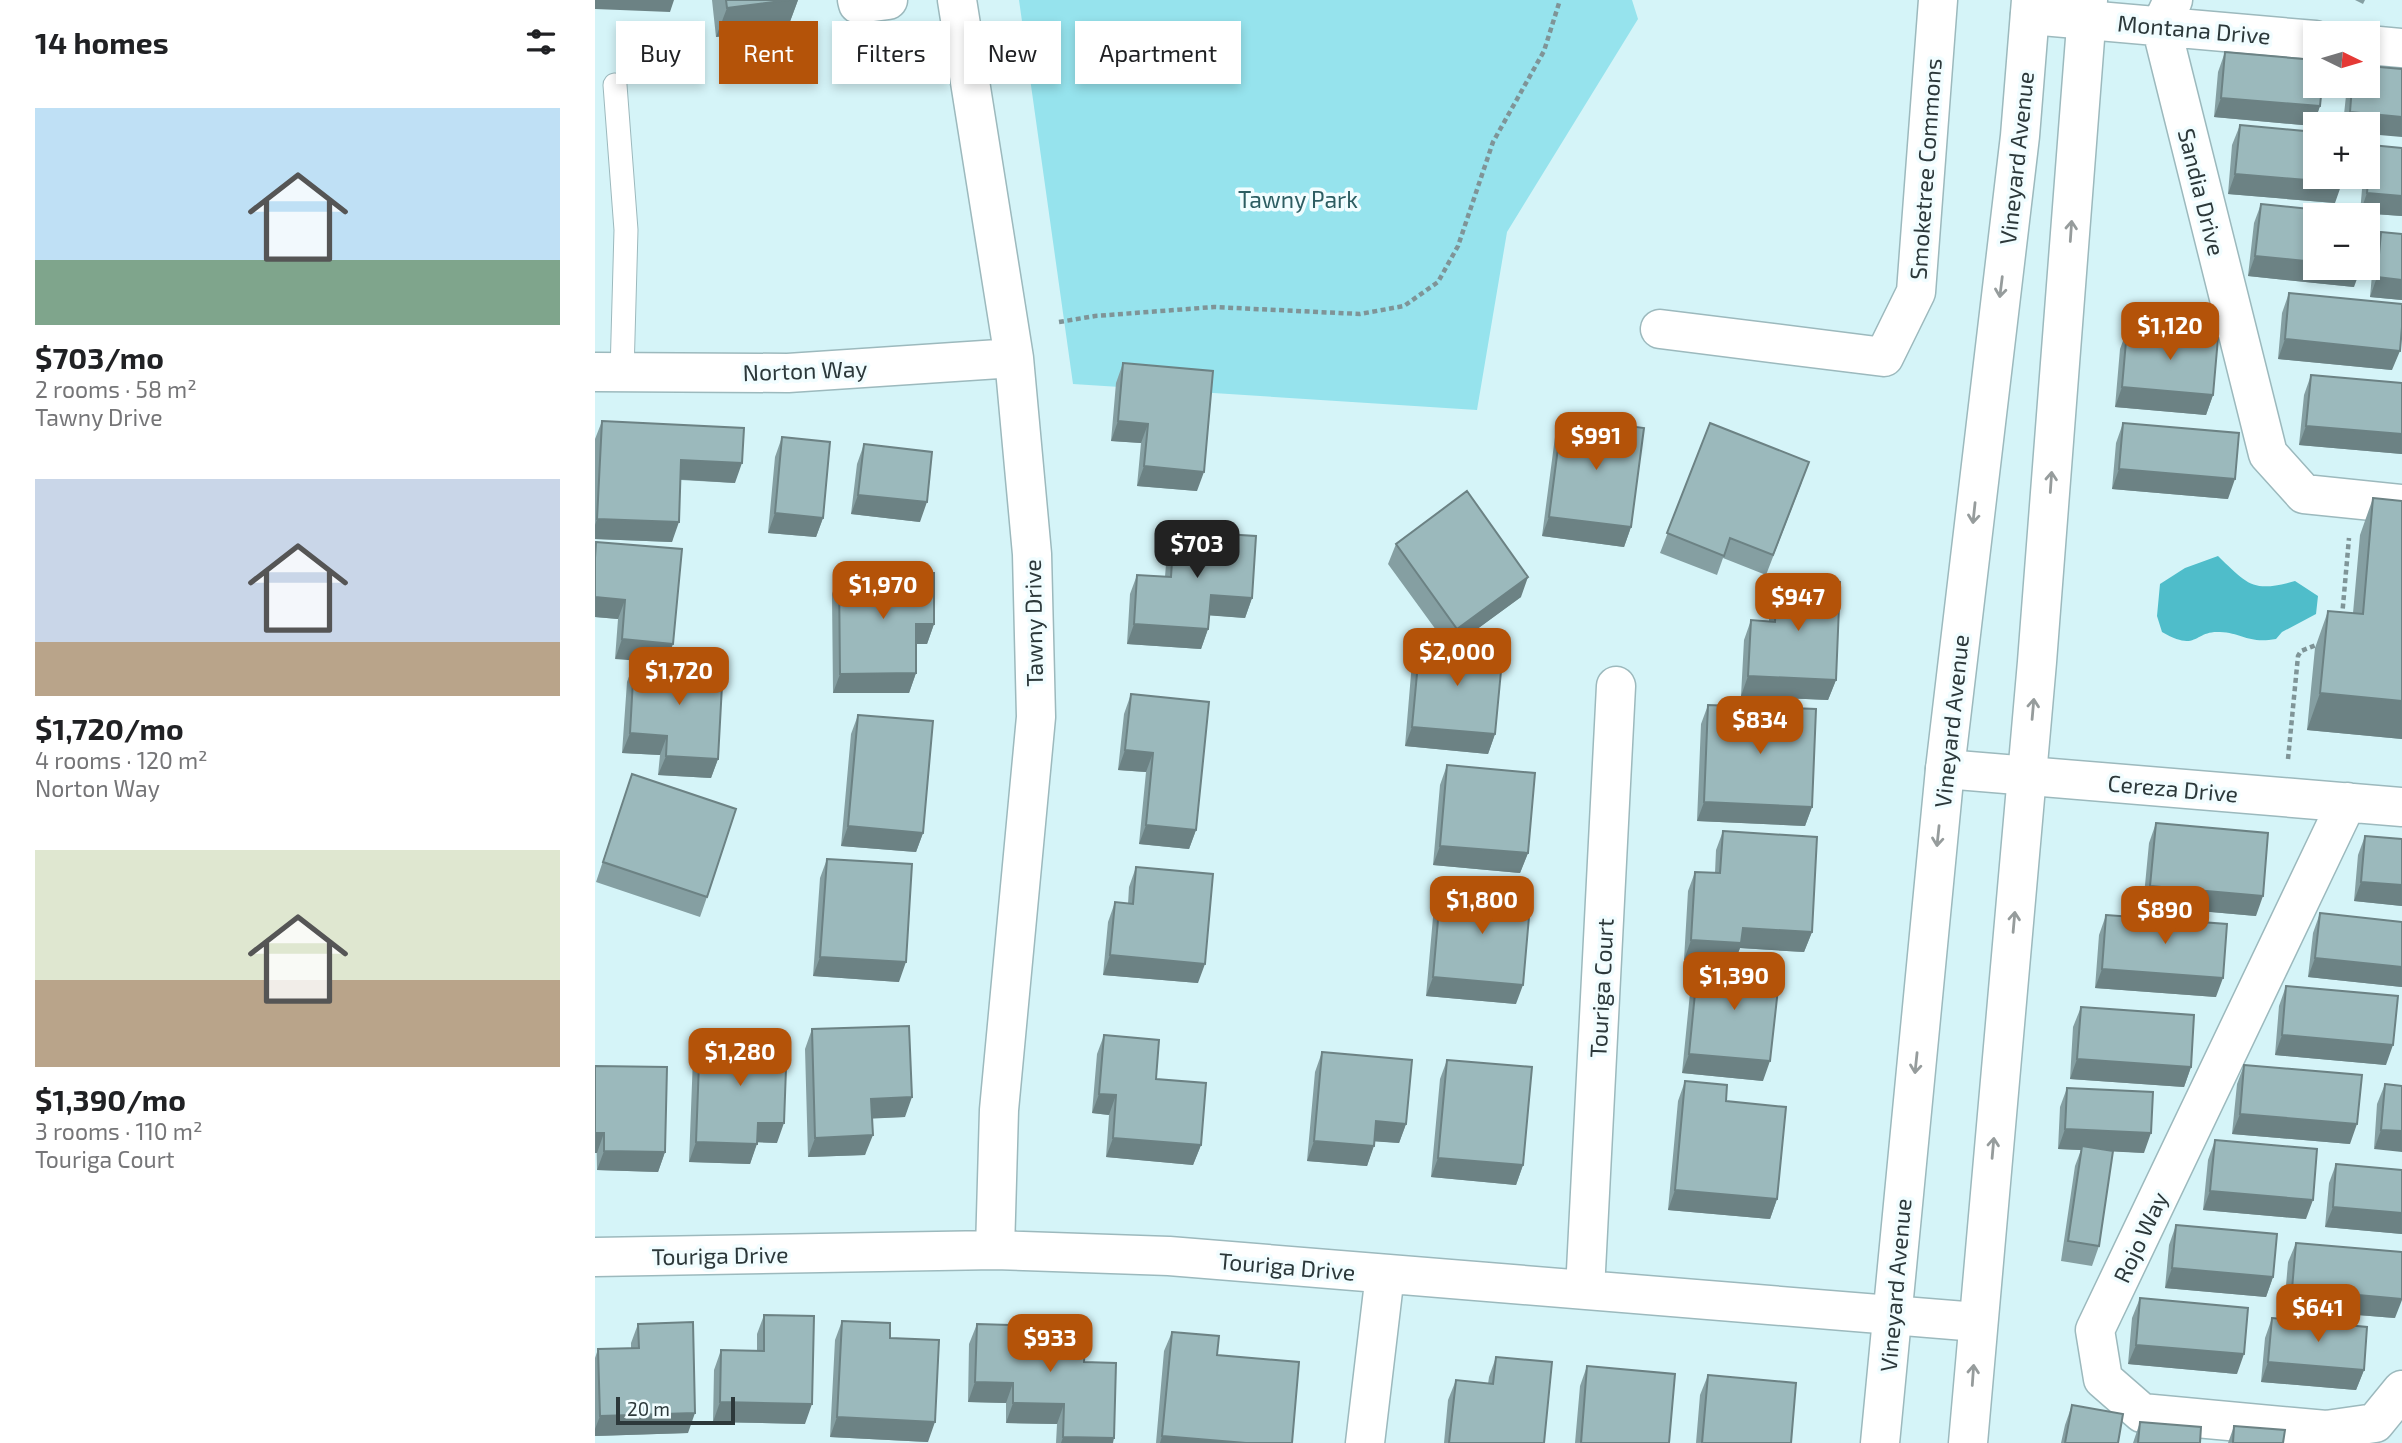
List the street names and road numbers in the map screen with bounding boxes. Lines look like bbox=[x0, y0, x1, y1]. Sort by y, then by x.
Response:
street label: Montana Drive bbox=[2116, 8, 2272, 50]
street label: Smoketree Commons bbox=[1903, 57, 1947, 281]
street label: Vineyard Avenue bbox=[1993, 70, 2039, 246]
street label: Sandia Drive bbox=[2173, 125, 2231, 259]
street label: Norton Way bbox=[742, 354, 868, 386]
street label: Tawny Drive bbox=[1018, 559, 1048, 687]
street label: Vineyard Avenue bbox=[1928, 633, 1974, 809]
street label: Cereza Drive bbox=[2107, 768, 2239, 808]
street label: Touriga Court bbox=[1583, 917, 1619, 1058]
street label: Rojo Way bbox=[2107, 1187, 2173, 1287]
street label: Vineyard Avenue bbox=[1873, 1197, 1917, 1373]
street label: Touriga Drive bbox=[651, 1240, 789, 1270]
street label: Touriga Drive bbox=[1218, 1246, 1356, 1286]

